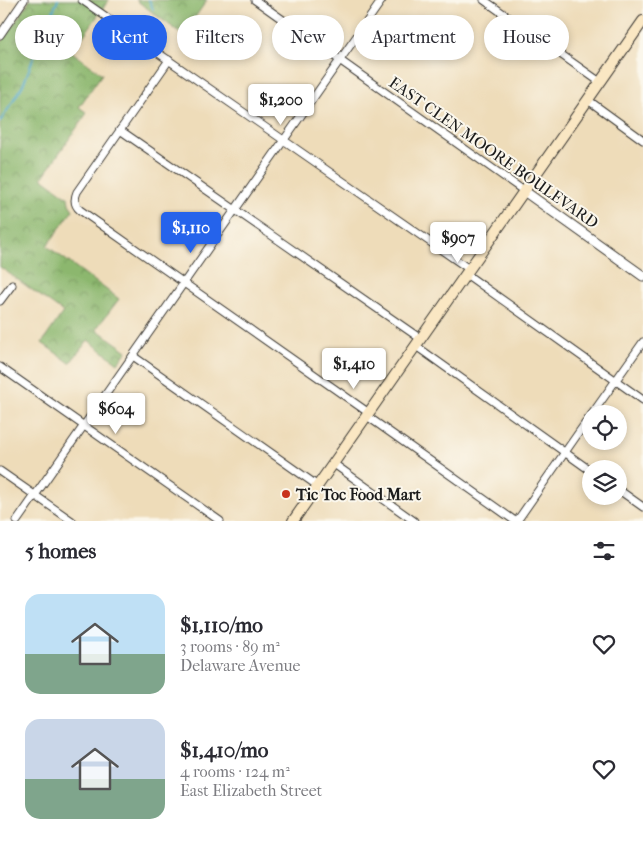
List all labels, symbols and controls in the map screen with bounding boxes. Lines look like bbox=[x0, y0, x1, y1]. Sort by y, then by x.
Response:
chip: Buy bbox=[15, 15, 82, 60]
chip: Rent bbox=[92, 15, 167, 60]
chip: Filters bbox=[177, 15, 262, 60]
chip: New bbox=[272, 15, 344, 60]
chip: Apartment bbox=[354, 15, 474, 60]
chip: House bbox=[484, 15, 569, 60]
street label: EAST CLEN MOORE BOULEVARD bbox=[385, 73, 602, 232]
pin: $1,200 bbox=[240, 84, 322, 126]
text: $1,200 bbox=[259, 90, 303, 109]
pin: $1,110 bbox=[150, 212, 232, 254]
text: $1,110 bbox=[172, 218, 210, 237]
pin: $907 bbox=[428, 222, 488, 264]
text: $907 bbox=[441, 228, 475, 247]
pin: $1,410 bbox=[313, 348, 395, 390]
text: $1,410 bbox=[333, 354, 375, 373]
pin: $604 bbox=[86, 392, 146, 435]
text: $604 bbox=[98, 399, 134, 418]
map controls bbox=[582, 405, 627, 505]
button: locate bbox=[582, 405, 627, 450]
button: layers bbox=[582, 460, 627, 505]
place label: Tic Toc Food Mart bbox=[295, 485, 421, 504]
marker: Tic Toc Food Mart bbox=[280, 488, 292, 500]
icon: filters bbox=[590, 537, 618, 565]
text: 5 homes bbox=[25, 539, 96, 563]
text: $1,110/mo bbox=[180, 613, 263, 637]
icon: home bbox=[65, 614, 125, 674]
icon: heart bbox=[590, 630, 618, 658]
text: 3 rooms · 89 m² bbox=[180, 637, 280, 656]
text: Delaware Avenue bbox=[180, 656, 300, 675]
text: $1,410/mo bbox=[180, 738, 268, 762]
icon: home bbox=[65, 739, 125, 799]
icon: heart bbox=[590, 755, 618, 783]
text: 4 rooms · 124 m² bbox=[180, 762, 290, 781]
text: East Elizabeth Street bbox=[180, 781, 322, 800]

